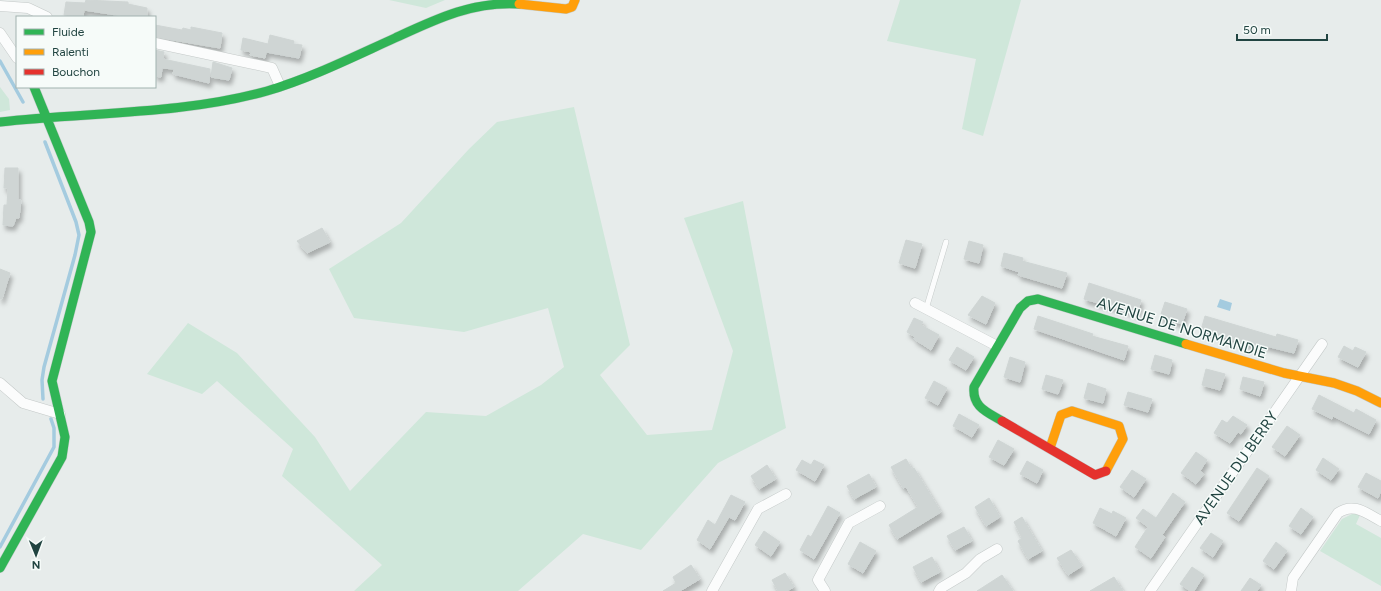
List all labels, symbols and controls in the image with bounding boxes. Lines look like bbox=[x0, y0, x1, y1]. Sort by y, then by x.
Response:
legend bbox=[16, 16, 156, 88]
scale bar bbox=[1237, 16, 1327, 42]
text: 50 m bbox=[1243, 23, 1271, 37]
text: Fluide bbox=[52, 25, 85, 39]
text: Ralenti bbox=[52, 45, 89, 59]
text: Bouchon bbox=[52, 65, 100, 79]
street label: AVENUE DE NORMANDIE bbox=[1095, 294, 1269, 362]
street label: AVENUE DU BERRY bbox=[1190, 408, 1282, 528]
north arrow bbox=[16, 535, 56, 575]
text: N bbox=[32, 558, 41, 571]

